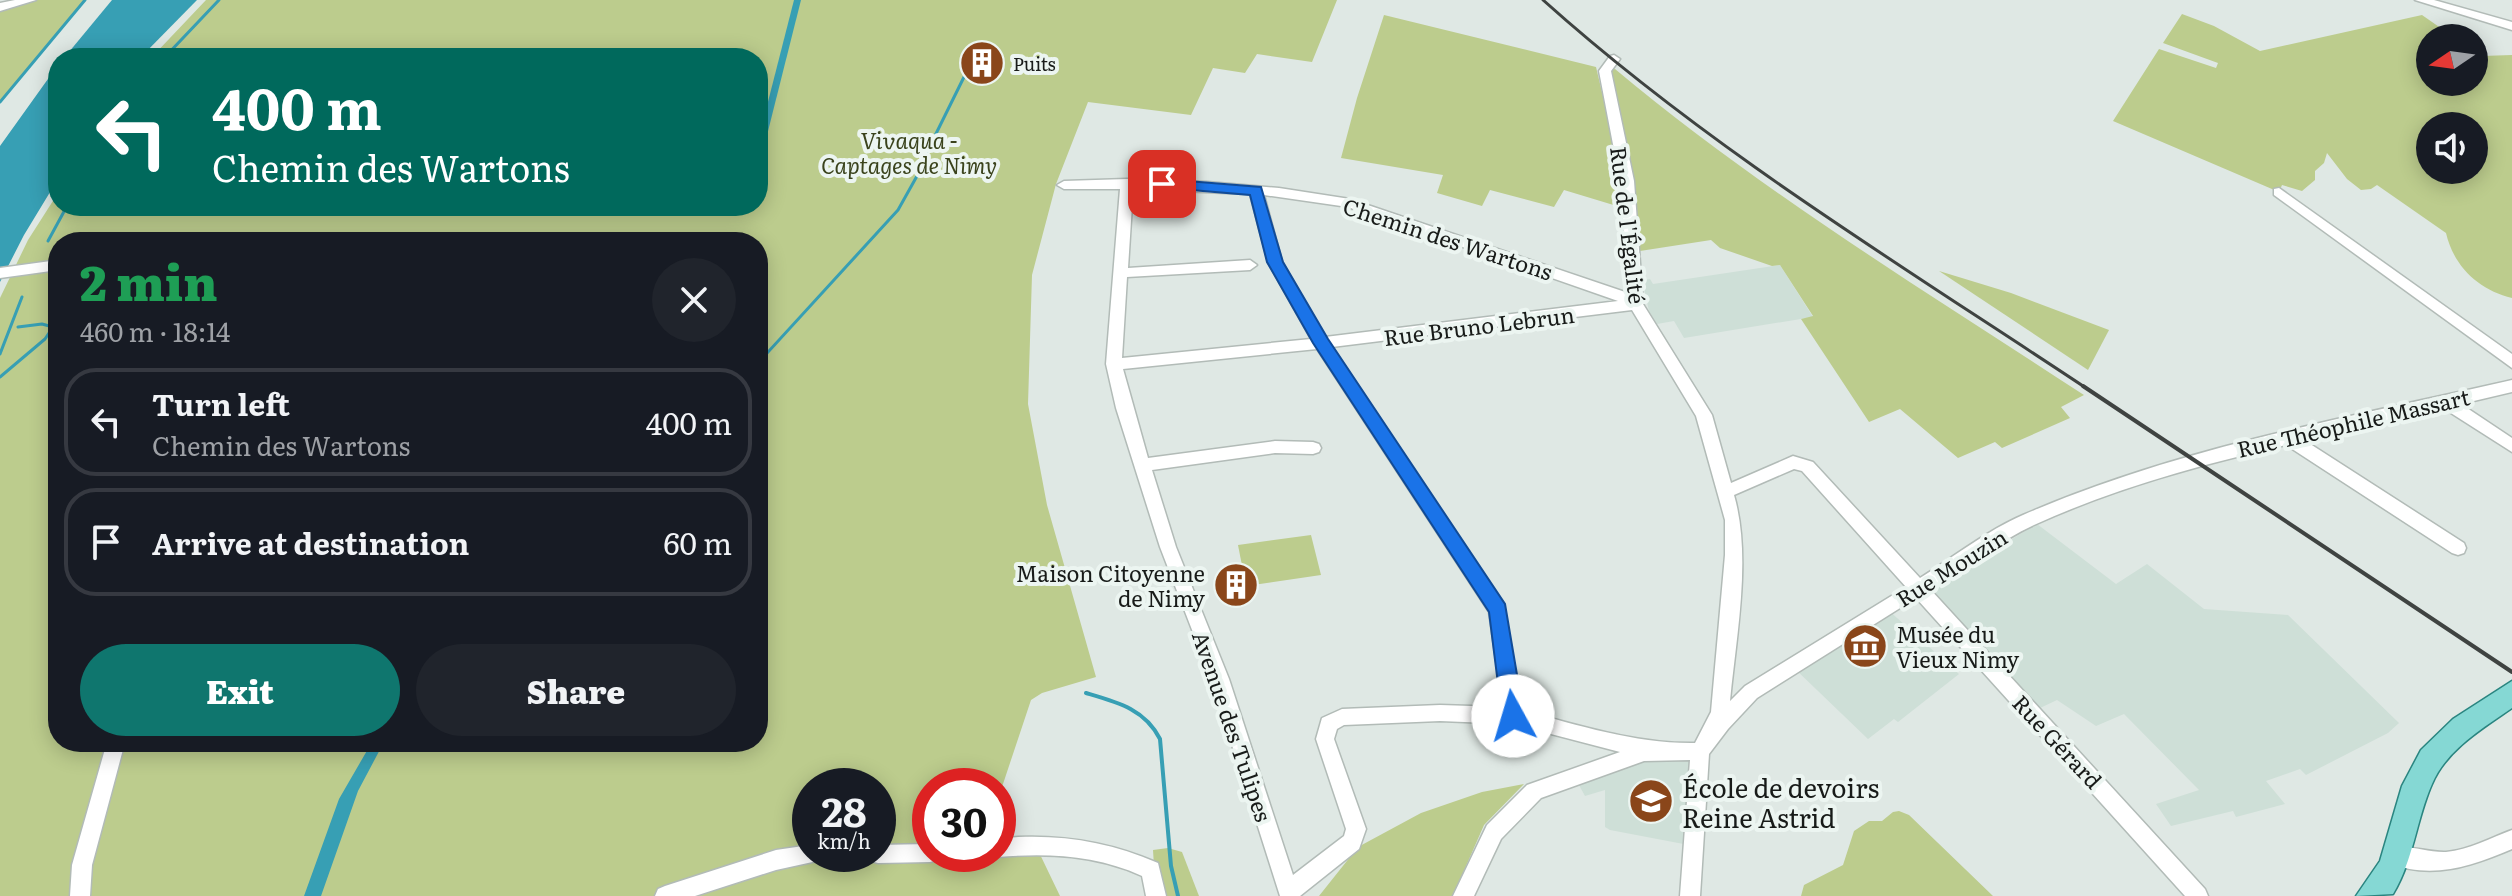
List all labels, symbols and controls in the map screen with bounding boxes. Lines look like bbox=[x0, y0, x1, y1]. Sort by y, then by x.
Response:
north arrow bbox=[2416, 24, 2488, 96]
map controls bbox=[2416, 24, 2488, 184]
building icon: Puits bbox=[958, 39, 1006, 87]
place label: Puits bbox=[1013, 50, 1056, 77]
text: 400 m bbox=[212, 64, 382, 147]
icon: left bbox=[80, 80, 184, 184]
button: sound bbox=[2416, 112, 2488, 184]
park label: Vivaqua - Captages de Nimy bbox=[821, 123, 997, 181]
text: Chemin des Wartons bbox=[212, 140, 570, 193]
street label: Rue de l'Égalité bbox=[1603, 144, 1655, 306]
pin bbox=[1128, 150, 1196, 218]
icon: arrive bbox=[1140, 162, 1184, 206]
street label: Chemin des Wartons bbox=[1339, 189, 1557, 287]
text: 2 min bbox=[80, 245, 218, 316]
button: close bbox=[652, 258, 736, 342]
street label: Rue Bruno Lebrun bbox=[1382, 297, 1576, 353]
text: 460 m · 18:14 bbox=[80, 311, 230, 350]
street label: Rue Théophile Massart bbox=[2233, 379, 2473, 465]
text: Turn left bbox=[152, 381, 290, 425]
icon: left bbox=[84, 400, 128, 444]
text: 400 m bbox=[646, 400, 732, 444]
text: Chemin des Wartons bbox=[152, 425, 410, 464]
icon: arrive bbox=[84, 520, 128, 564]
text: Arrive at destination bbox=[152, 520, 469, 564]
text: 60 m bbox=[663, 520, 732, 564]
street label: Rue Mouzin bbox=[1889, 520, 2013, 614]
place label: Maison Citoyenne de Nimy bbox=[1016, 556, 1205, 614]
building icon: Maison Citoyenne de Nimy bbox=[1212, 561, 1260, 609]
place label: Musée du Vieux Nimy bbox=[1896, 617, 2020, 675]
museum icon: Musée du Vieux Nimy bbox=[1841, 622, 1889, 670]
street label: Avenue des Tulipes bbox=[1185, 626, 1281, 826]
button: Exit bbox=[80, 644, 400, 736]
button: Share bbox=[416, 644, 736, 736]
position arrow bbox=[1471, 674, 1555, 758]
street label: Rue Gérard bbox=[2006, 687, 2110, 795]
place label: École de devoirs Reine Astrid bbox=[1682, 767, 1879, 836]
speed limit sign: 30 bbox=[912, 768, 1016, 872]
school or university icon: École de devoirs Reine Astrid bbox=[1627, 777, 1675, 825]
text: 28 bbox=[821, 780, 867, 839]
text: km/h bbox=[817, 825, 871, 855]

